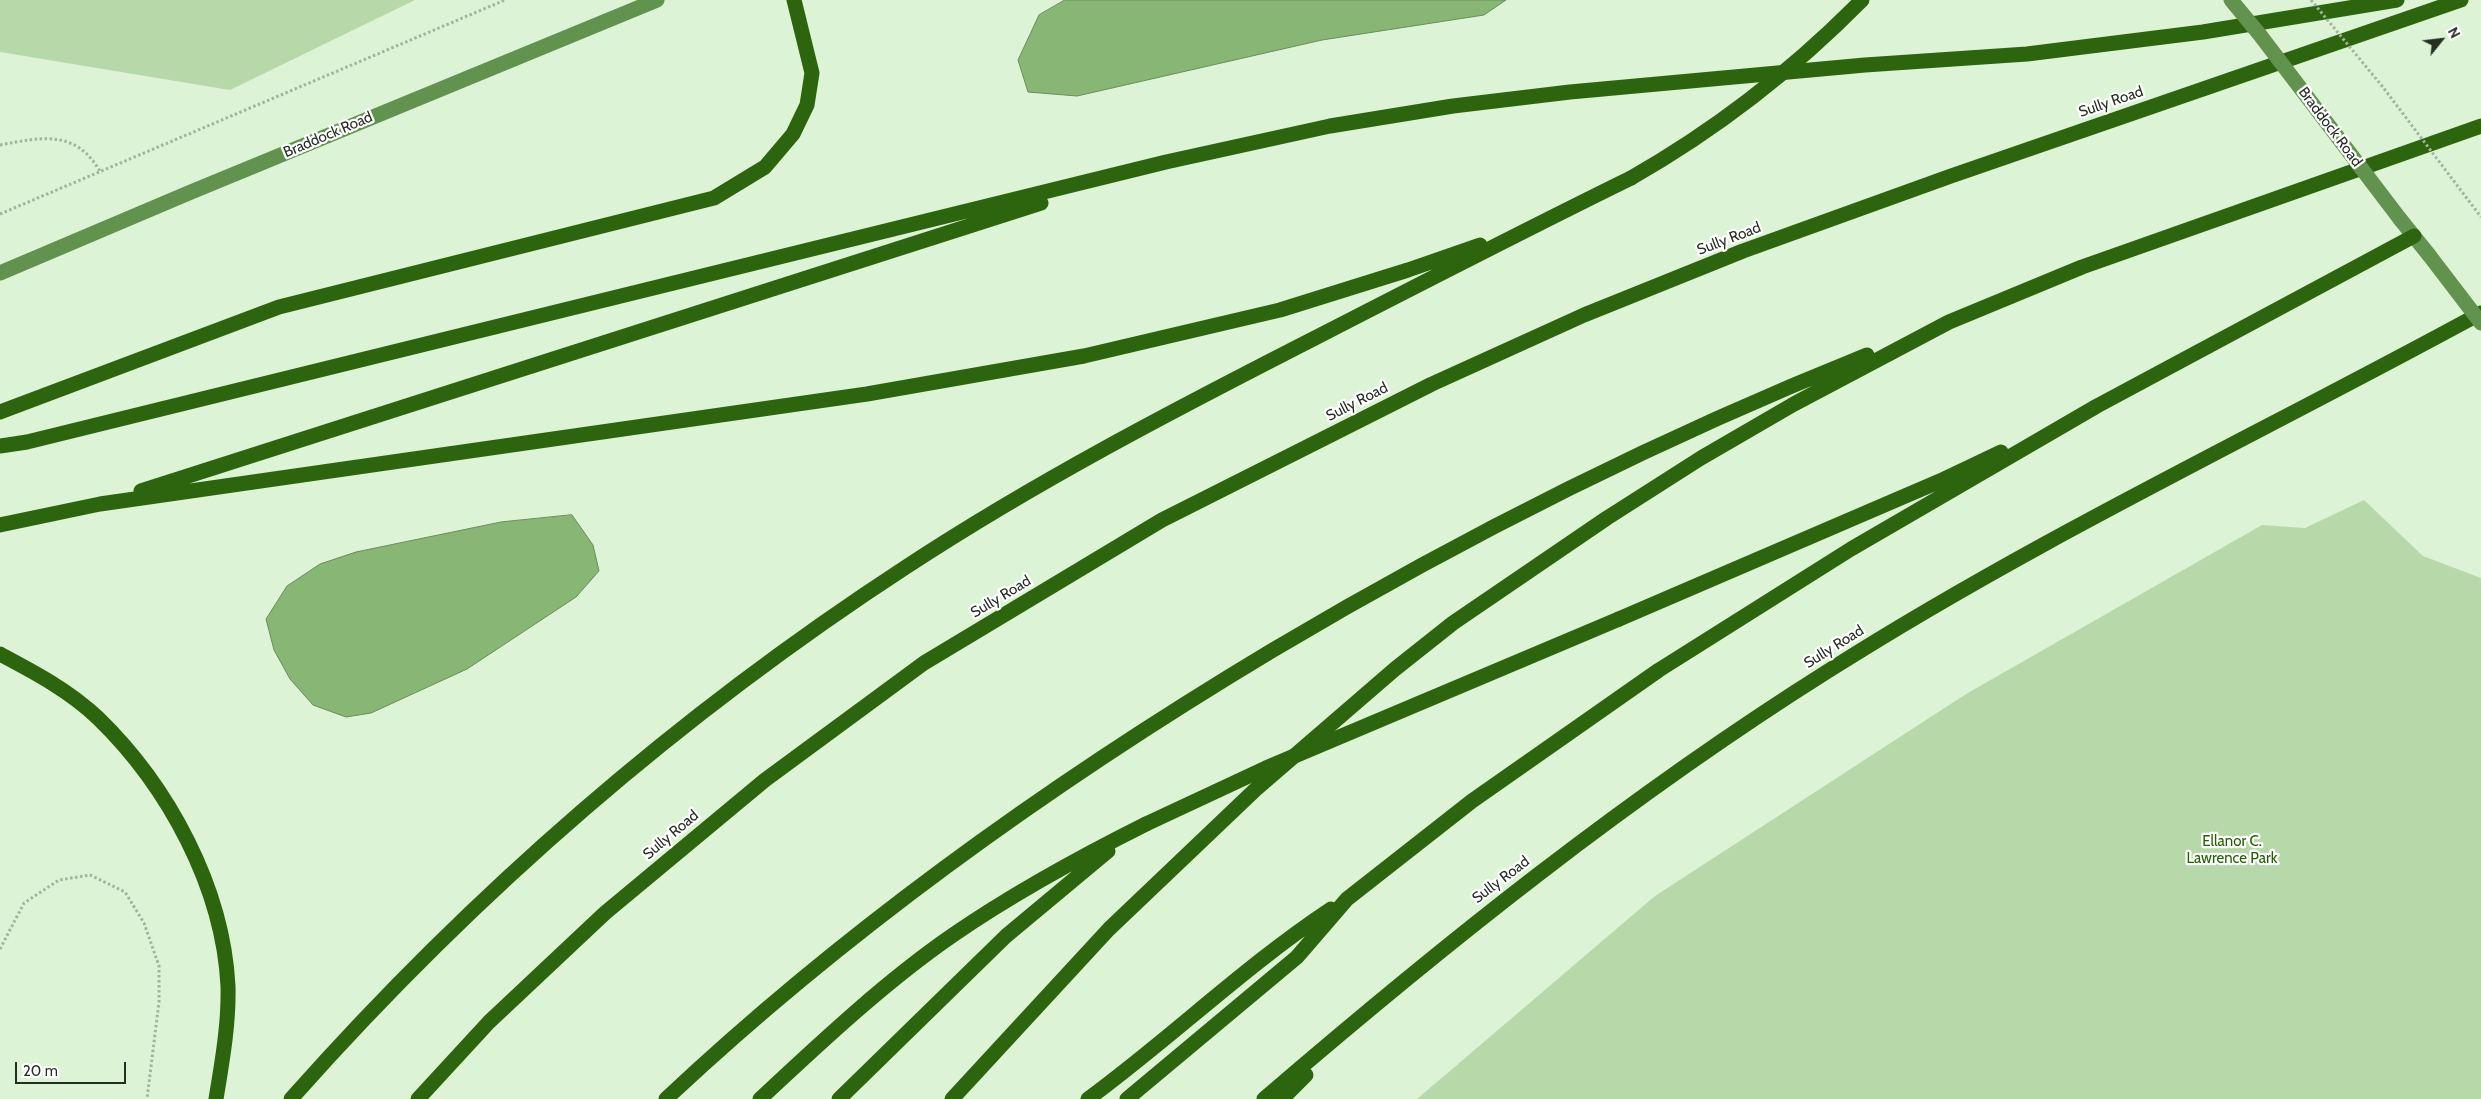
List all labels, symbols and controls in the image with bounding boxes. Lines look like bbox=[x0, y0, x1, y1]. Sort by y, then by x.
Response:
north arrow bbox=[2416, 15, 2466, 65]
text: N bbox=[2444, 24, 2464, 41]
street label: Sully Road bbox=[2076, 83, 2146, 121]
street label: Braddock Road bbox=[2294, 84, 2366, 170]
street label: Braddock Road bbox=[281, 108, 375, 162]
street label: Sully Road bbox=[1695, 219, 1763, 259]
street label: Sully Road bbox=[1323, 379, 1391, 425]
street label: Sully Road bbox=[968, 572, 1034, 622]
street label: Sully Road bbox=[1801, 622, 1867, 672]
street label: Sully Road bbox=[640, 807, 702, 863]
park label: Ellanor C. Lawrence Park bbox=[2187, 833, 2277, 868]
street label: Sully Road bbox=[1469, 853, 1533, 907]
scale bar bbox=[18, 1052, 129, 1084]
text: 20 m bbox=[23, 1062, 58, 1080]

